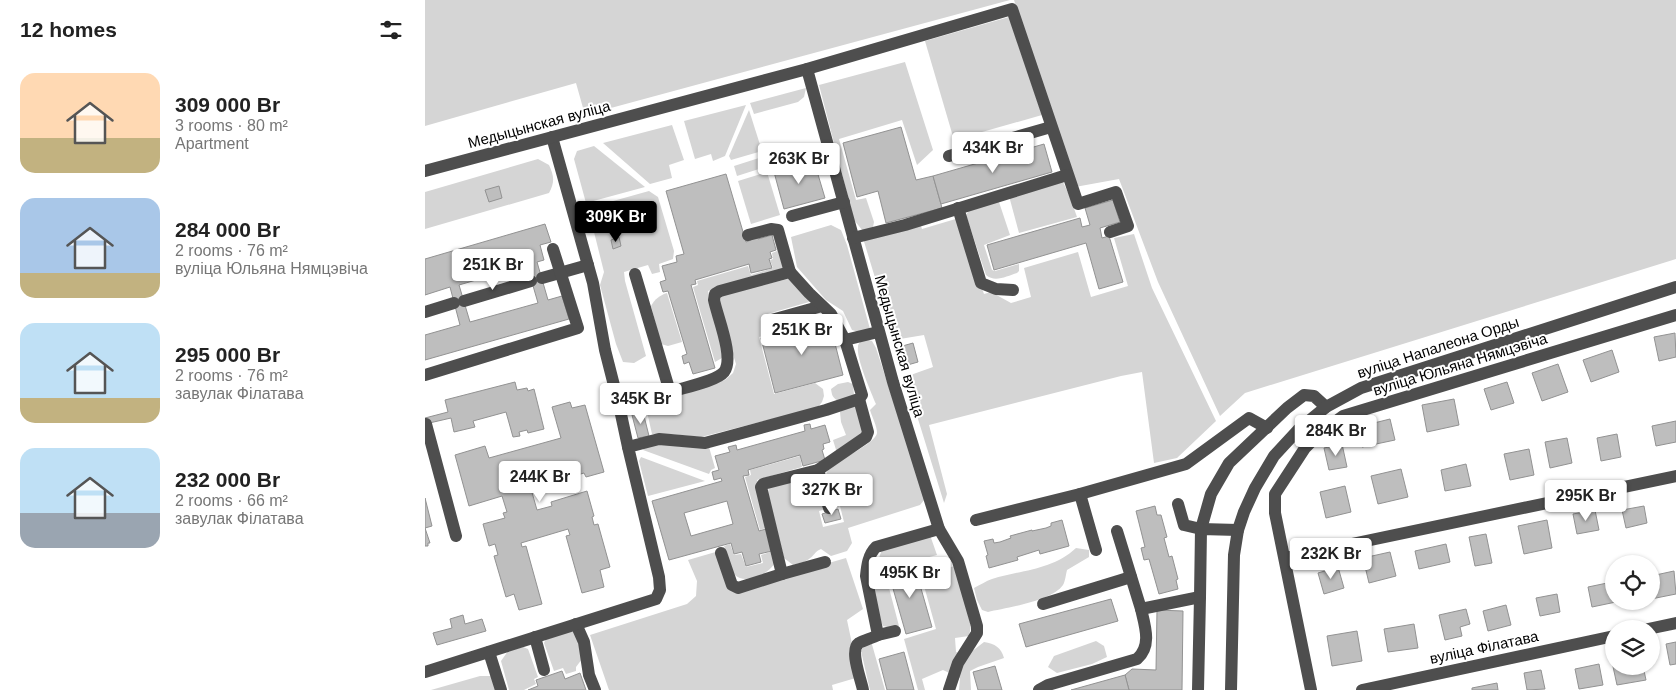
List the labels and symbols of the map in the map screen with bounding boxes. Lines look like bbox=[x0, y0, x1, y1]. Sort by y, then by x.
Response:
street label: Медыцынская вуліца bbox=[466, 97, 613, 151]
pin: 434K Br bbox=[947, 132, 1039, 174]
pin: 263K Br bbox=[753, 142, 845, 185]
pin: 309K Br bbox=[570, 200, 662, 243]
pin: 251K Br bbox=[447, 248, 539, 291]
street label: Медыцынская вуліца bbox=[872, 273, 929, 419]
street label: вуліца Напалеона Орды bbox=[1355, 313, 1521, 381]
pin: 251K Br bbox=[756, 314, 848, 356]
street label: вуліца Юльяна Нямцэвіча bbox=[1371, 329, 1550, 399]
pin: 345K Br bbox=[595, 382, 687, 425]
pin: 284K Br bbox=[1290, 414, 1382, 457]
pin: 244K Br bbox=[494, 460, 586, 503]
pin: 327K Br bbox=[786, 474, 878, 516]
pin: 295K Br bbox=[1540, 480, 1632, 522]
pin: 232K Br bbox=[1285, 538, 1377, 580]
pin: 495K Br bbox=[864, 556, 956, 599]
street label: вуліца Філатава bbox=[1428, 627, 1541, 667]

